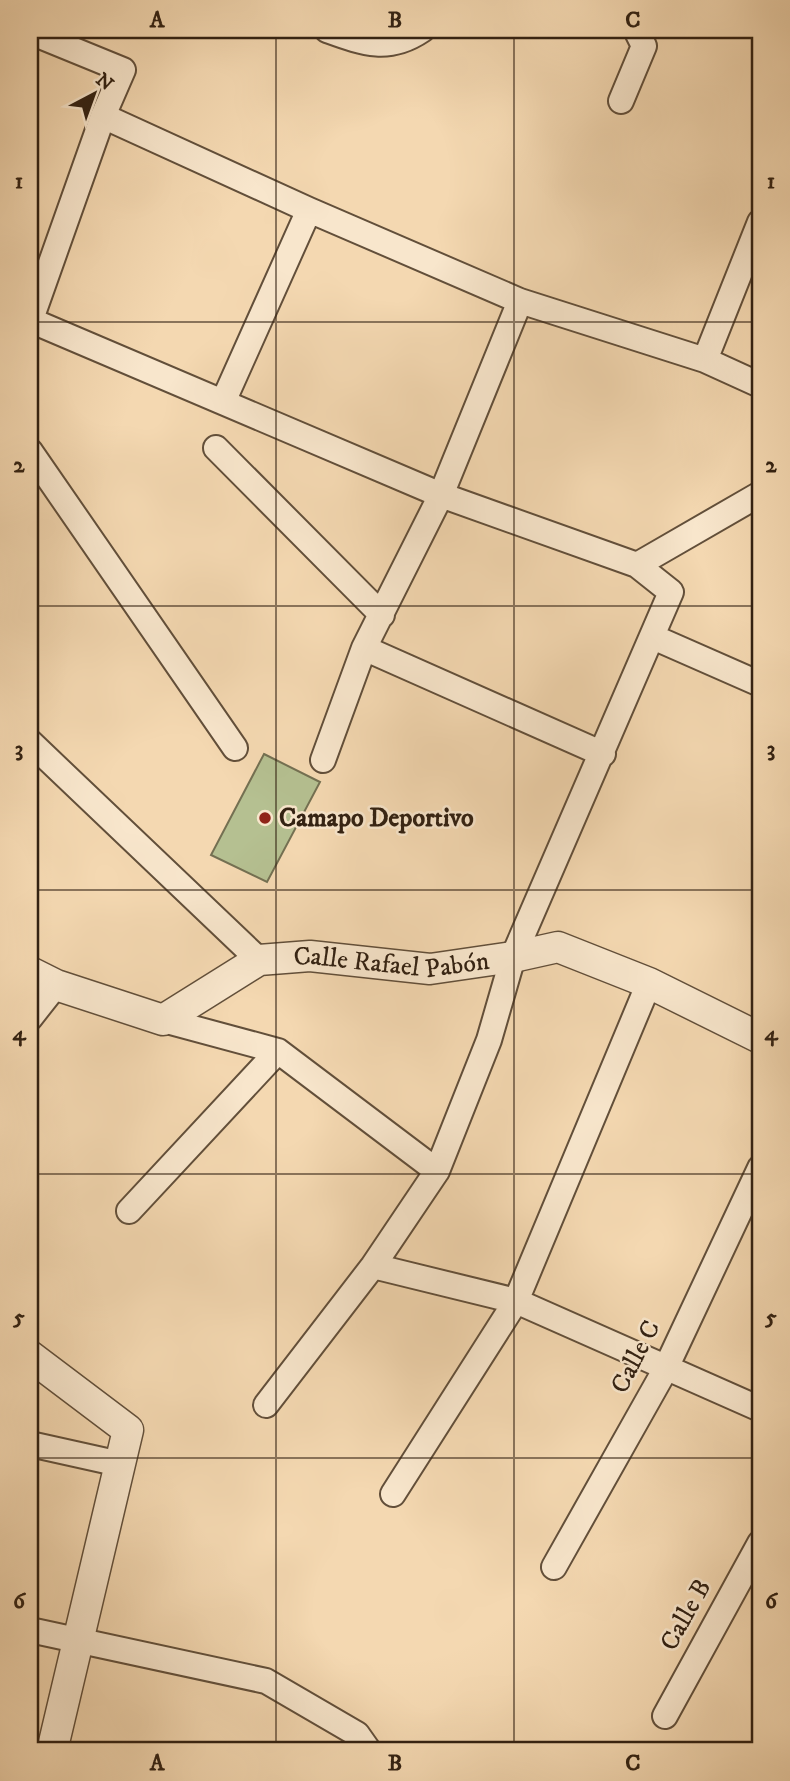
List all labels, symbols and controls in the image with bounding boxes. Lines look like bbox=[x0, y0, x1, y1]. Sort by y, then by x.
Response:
text: A bbox=[149, 6, 166, 35]
text: B bbox=[388, 6, 402, 35]
text: C bbox=[625, 6, 641, 35]
north arrow bbox=[60, 60, 130, 130]
text: N bbox=[91, 69, 118, 96]
text: 1 bbox=[15, 167, 23, 196]
text: 1 bbox=[767, 167, 775, 196]
text: 2 bbox=[13, 451, 25, 480]
text: 2 bbox=[765, 451, 777, 480]
text: 3 bbox=[15, 735, 23, 764]
text: 3 bbox=[767, 735, 775, 764]
place label: Camapo Deportivo bbox=[279, 802, 474, 835]
marker: Camapo Deportivo bbox=[257, 810, 273, 826]
street label: Calle Rafael Pabón bbox=[292, 939, 492, 986]
text: 4 bbox=[12, 1019, 27, 1048]
text: 4 bbox=[764, 1019, 779, 1048]
text: 5 bbox=[12, 1303, 25, 1332]
text: 5 bbox=[764, 1303, 777, 1332]
street label: Calle C bbox=[604, 1315, 668, 1399]
street label: Calle B bbox=[653, 1573, 719, 1657]
text: 6 bbox=[13, 1587, 27, 1616]
text: 6 bbox=[765, 1587, 779, 1616]
text: A bbox=[149, 1749, 166, 1778]
text: B bbox=[388, 1749, 402, 1778]
text: C bbox=[625, 1749, 641, 1778]

